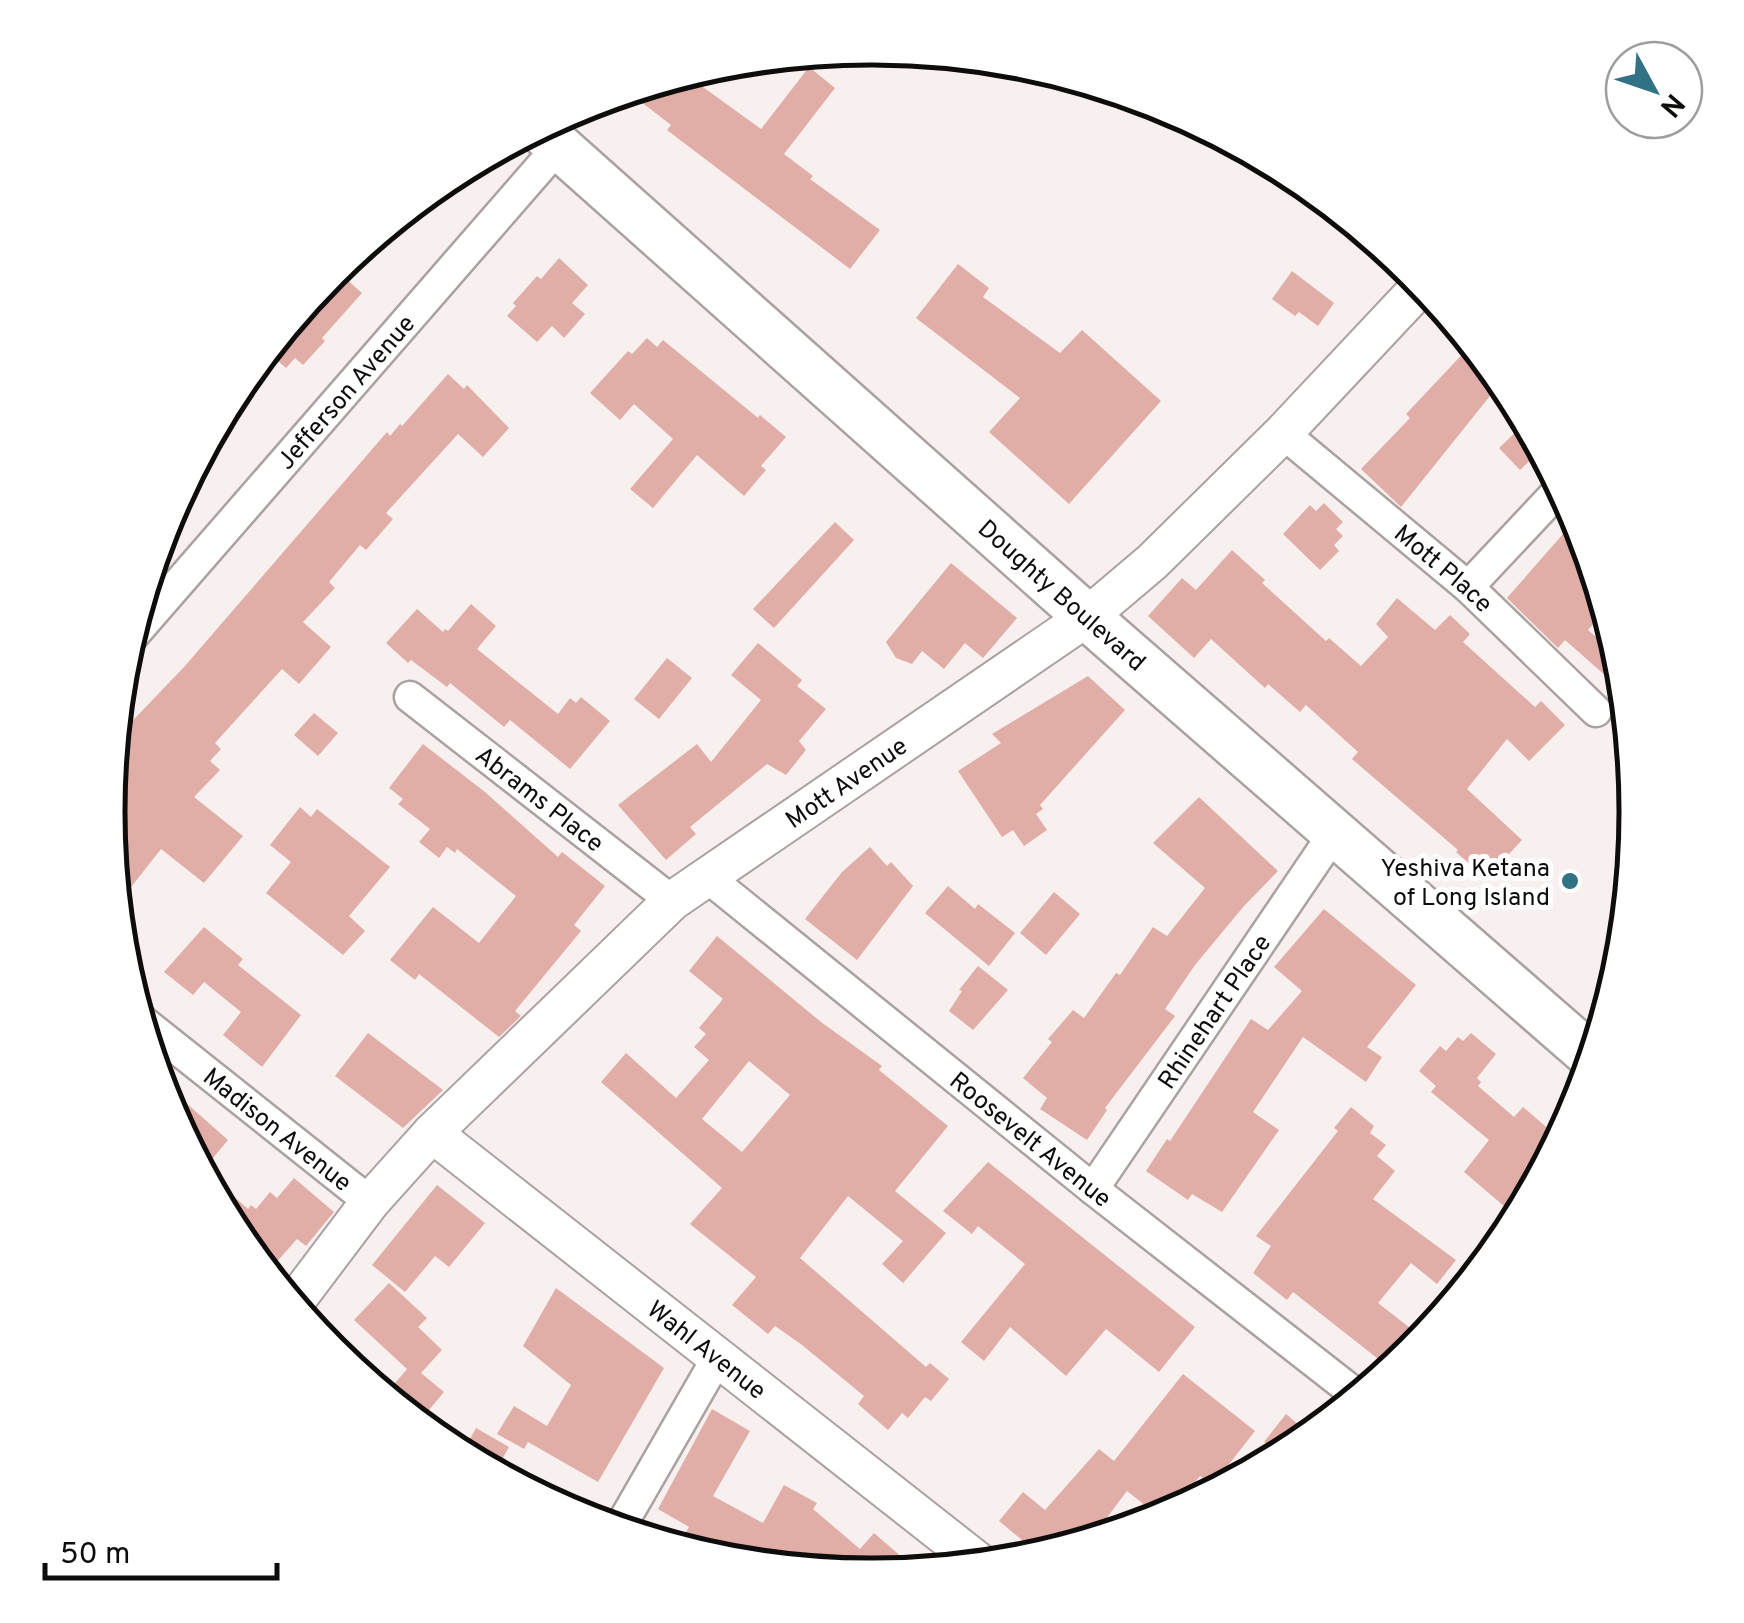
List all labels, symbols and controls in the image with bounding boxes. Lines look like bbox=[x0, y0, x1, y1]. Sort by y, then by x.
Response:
north arrow bbox=[1604, 40, 1704, 140]
text: N bbox=[1651, 85, 1691, 123]
street label: Jefferson Avenue bbox=[271, 309, 424, 478]
street label: Doughty Boulevard bbox=[970, 514, 1151, 680]
street label: Mott Place bbox=[1386, 519, 1498, 621]
street label: Mott Avenue bbox=[780, 732, 915, 838]
street label: Abrams Place bbox=[468, 741, 609, 861]
place label: Yeshiva Ketana of Long Island bbox=[1381, 854, 1550, 915]
marker: Yeshiva Ketana of Long Island bbox=[1559, 870, 1581, 892]
street label: Rhinehart Place bbox=[1152, 929, 1280, 1096]
street label: Madison Avenue bbox=[195, 1062, 357, 1200]
street label: Roosevelt Avenue bbox=[942, 1066, 1117, 1216]
street label: Wahl Avenue bbox=[639, 1295, 771, 1408]
scale bar bbox=[45, 1518, 278, 1580]
text: 50 m bbox=[60, 1537, 130, 1574]

